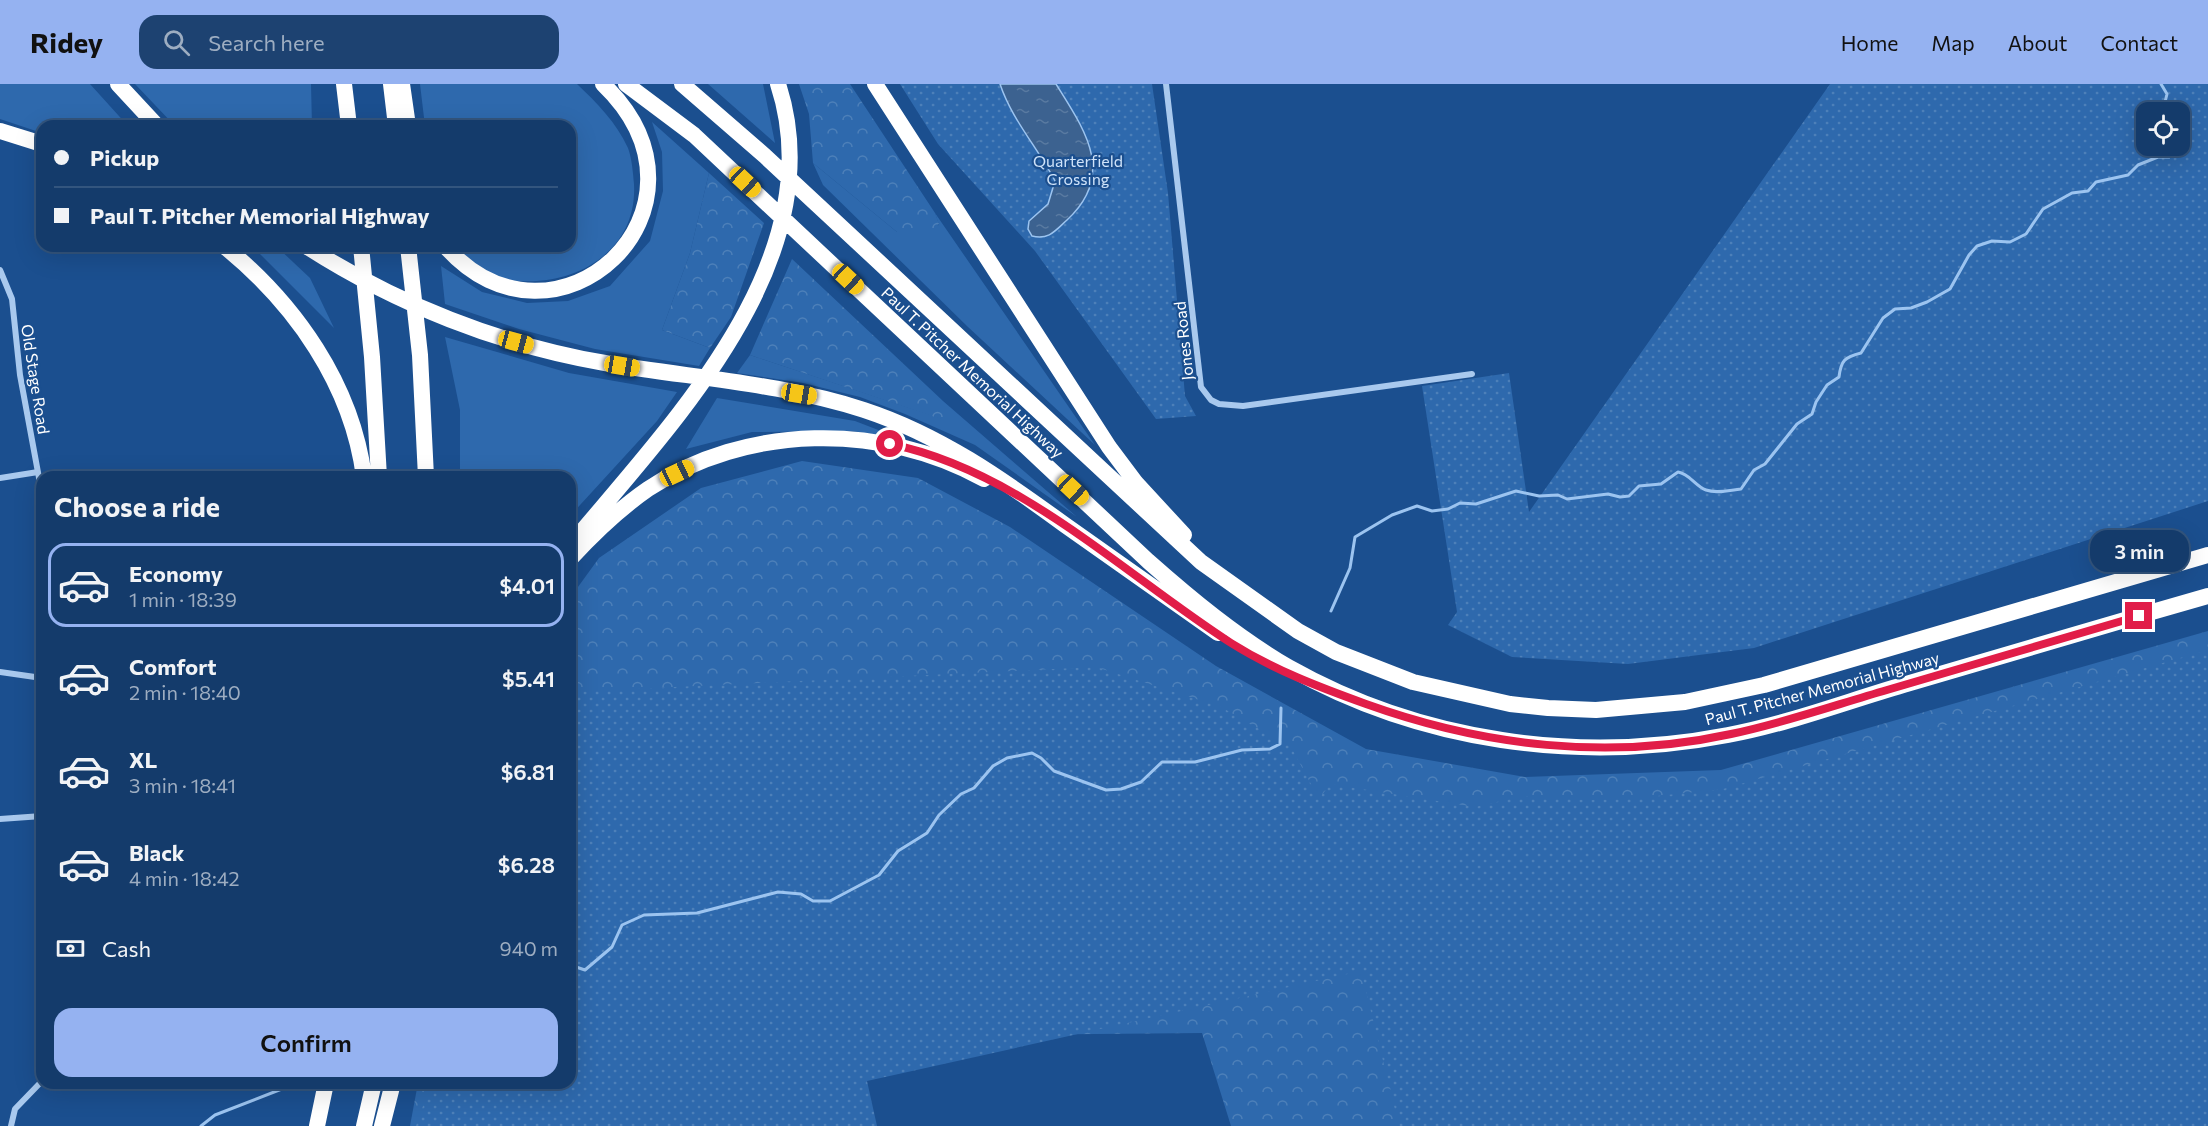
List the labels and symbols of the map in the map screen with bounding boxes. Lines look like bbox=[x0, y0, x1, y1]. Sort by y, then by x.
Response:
park label: Quarterfield Crossing bbox=[1033, 151, 1123, 188]
car bbox=[726, 163, 764, 201]
car bbox=[829, 260, 867, 298]
street label: Paul T. Pitcher Memorial Highway bbox=[878, 282, 1068, 462]
street label: Jones Road bbox=[1169, 300, 1197, 382]
street label: Old Stage Road bbox=[18, 323, 54, 435]
car bbox=[496, 329, 536, 355]
car bbox=[603, 354, 641, 378]
car bbox=[780, 382, 818, 406]
route start bbox=[876, 430, 903, 457]
car bbox=[657, 457, 697, 489]
car bbox=[1054, 471, 1092, 509]
callout: 3 min bbox=[2090, 529, 2188, 571]
route end bbox=[2125, 602, 2152, 629]
street label: Paul T. Pitcher Memorial Highway bbox=[1703, 647, 1941, 729]

